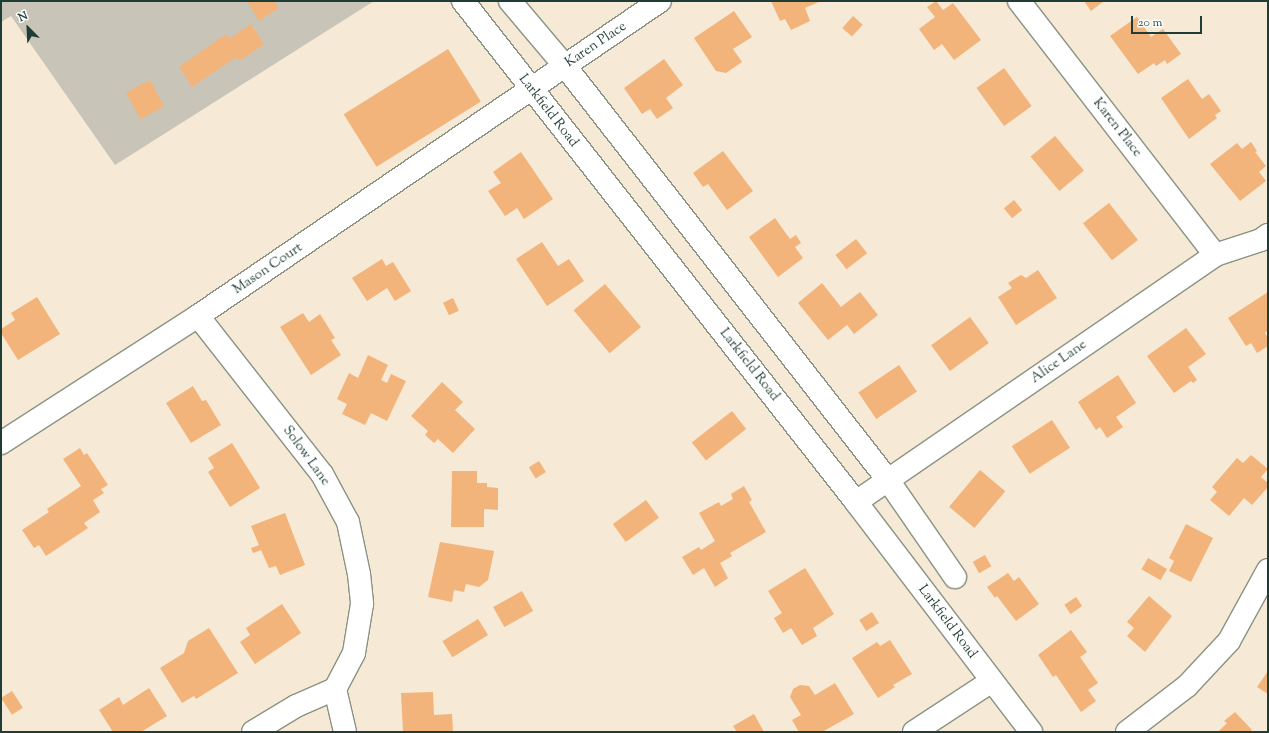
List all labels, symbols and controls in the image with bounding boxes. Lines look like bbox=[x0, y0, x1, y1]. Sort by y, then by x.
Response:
north arrow bbox=[8, 8, 48, 48]
text: N bbox=[16, 8, 30, 26]
scale bar bbox=[1133, 8, 1204, 34]
text: 20 m bbox=[1138, 14, 1162, 32]
street label: Karen Place bbox=[562, 18, 630, 72]
street label: Larkfield Road bbox=[514, 71, 582, 151]
street label: Karen Place bbox=[1089, 95, 1145, 161]
street label: Mason Court bbox=[230, 240, 306, 298]
street label: Larkfield Road bbox=[715, 325, 783, 405]
street label: Alice Lane bbox=[1028, 337, 1090, 387]
street label: Solow Lane bbox=[279, 423, 333, 489]
street label: Larkfield Road bbox=[914, 582, 980, 662]

